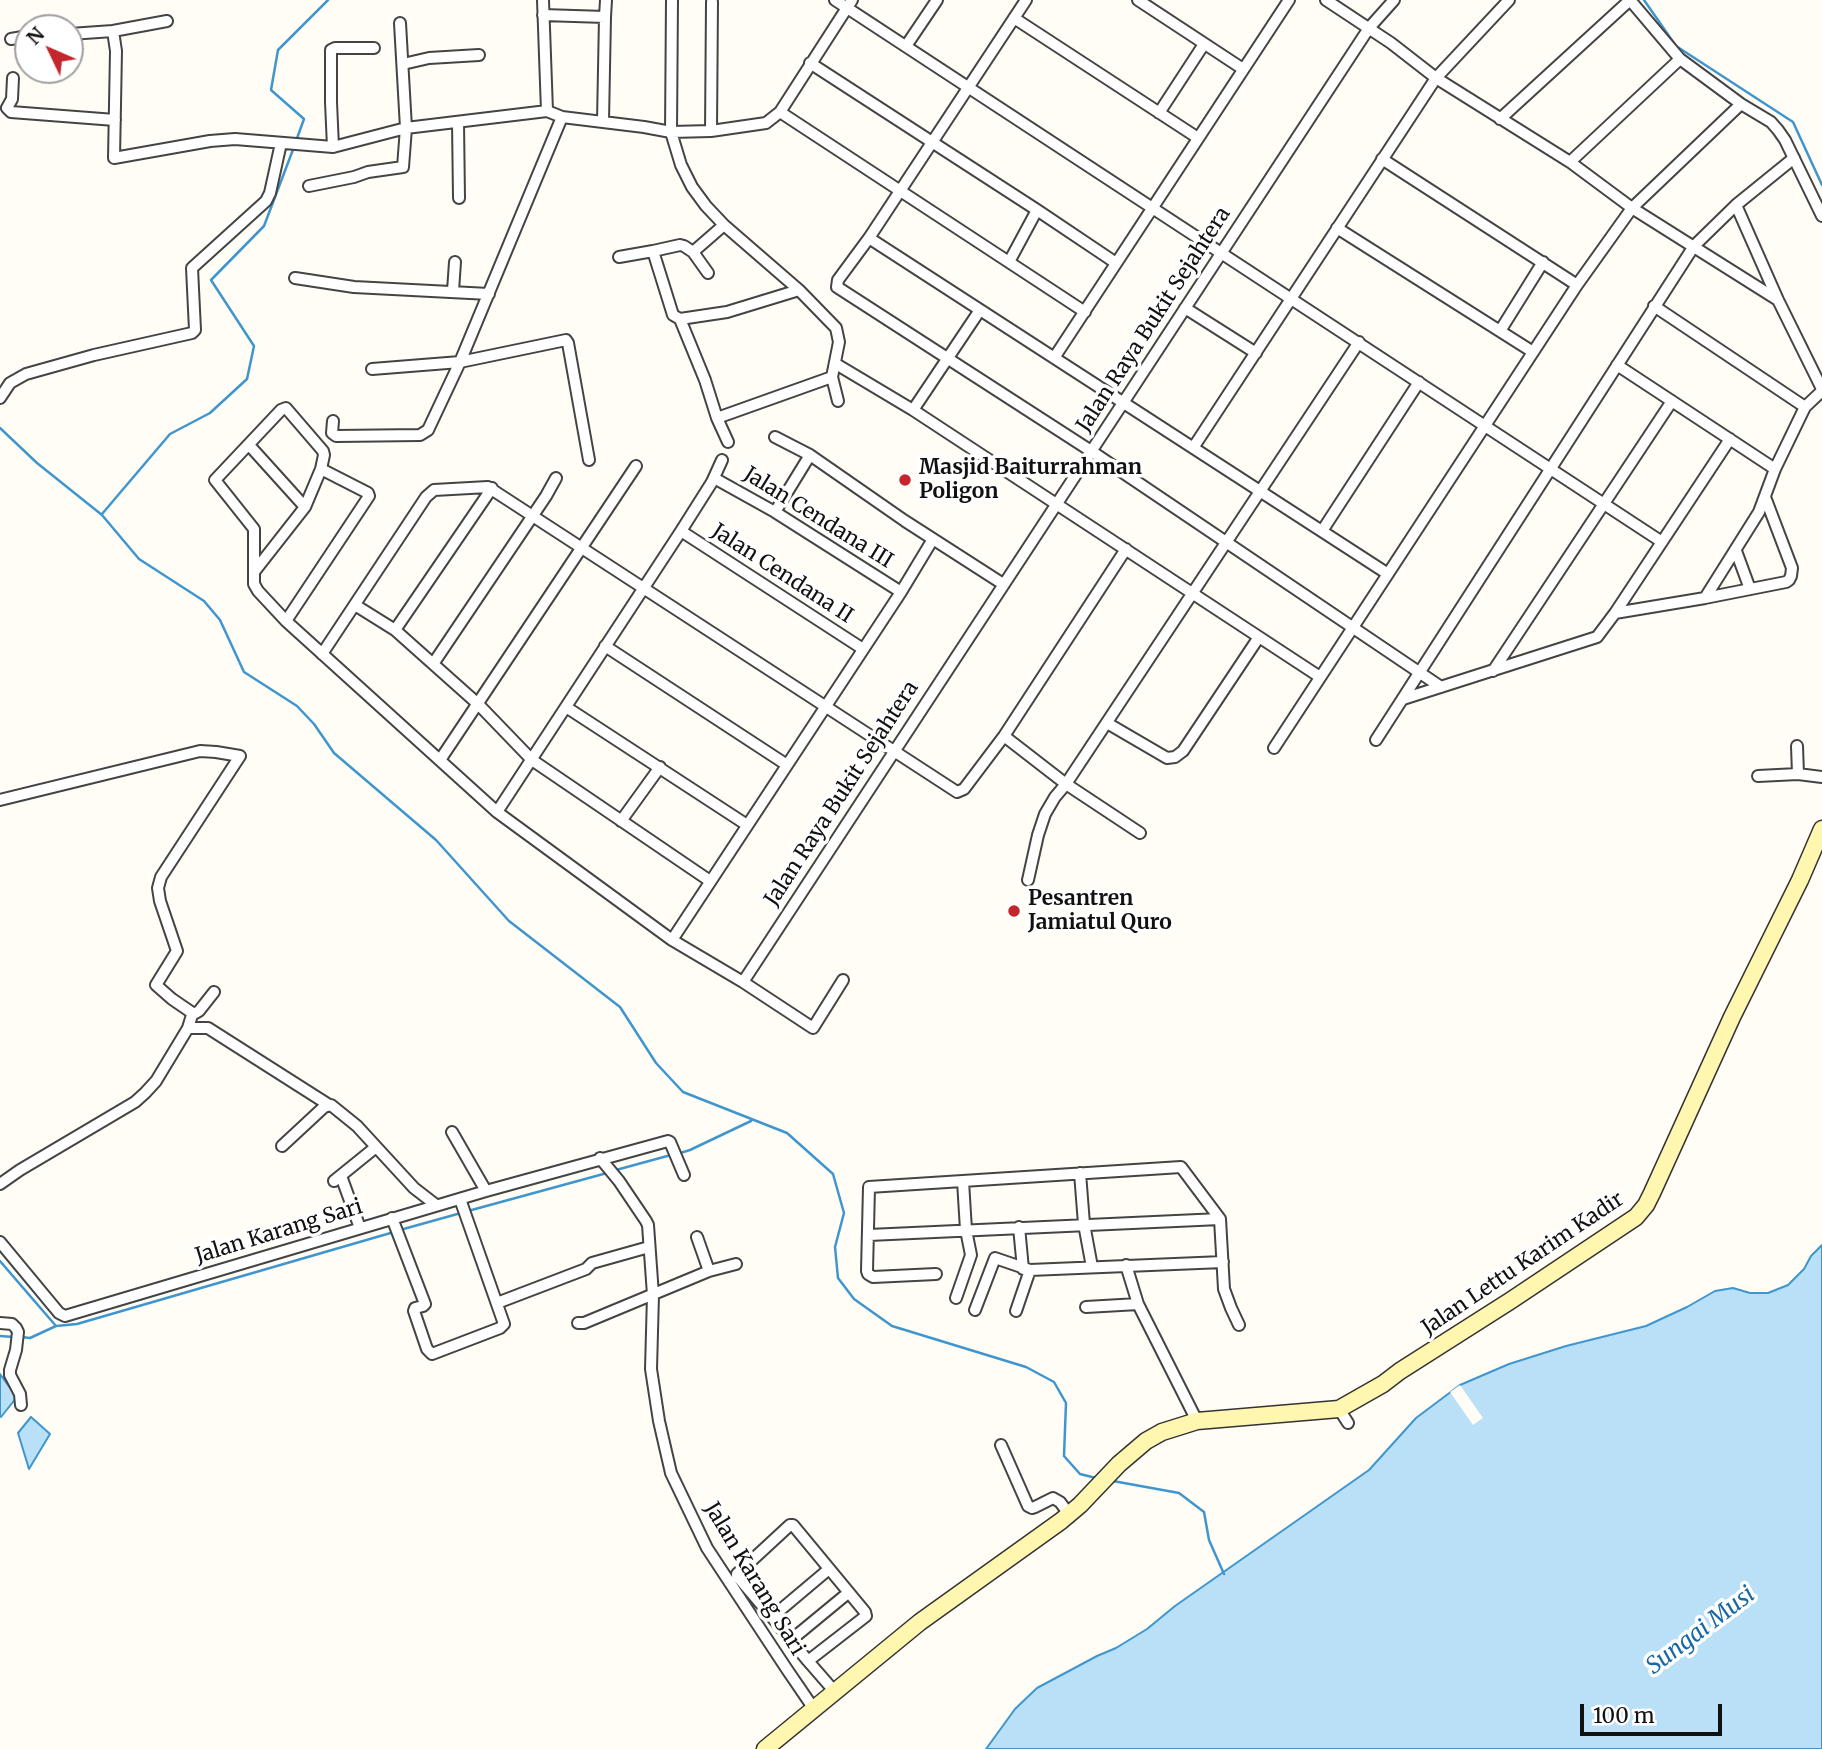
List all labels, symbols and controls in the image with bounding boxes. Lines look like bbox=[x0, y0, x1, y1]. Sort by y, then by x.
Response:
north arrow bbox=[14, 14, 84, 84]
text: N bbox=[21, 22, 49, 50]
street label: Jalan Raya Bukit Sejahtera bbox=[1072, 203, 1236, 437]
place label: Masjid Baiturrahman Poligon bbox=[919, 455, 1142, 505]
street label: Jalan Cendana III bbox=[739, 462, 897, 574]
marker: Masjid Baiturrahman Poligon bbox=[897, 472, 913, 488]
street label: Jalan Cendana II bbox=[707, 519, 857, 629]
street label: Jalan Raya Bukit Sejahtera bbox=[760, 677, 924, 911]
place label: Pesantren Jamiatul Quro bbox=[1028, 886, 1172, 936]
marker: Pesantren Jamiatul Quro bbox=[1006, 903, 1022, 919]
street label: Jalan Lettu Karim Kadir bbox=[1417, 1187, 1629, 1341]
street label: Jalan Karang Sari bbox=[192, 1195, 366, 1269]
street label: Jalan Karang Sari bbox=[698, 1498, 810, 1660]
water label: Sungai Musi bbox=[1641, 1581, 1761, 1681]
scale bar bbox=[1584, 1690, 1726, 1734]
text: 100 m bbox=[1593, 1702, 1655, 1729]

